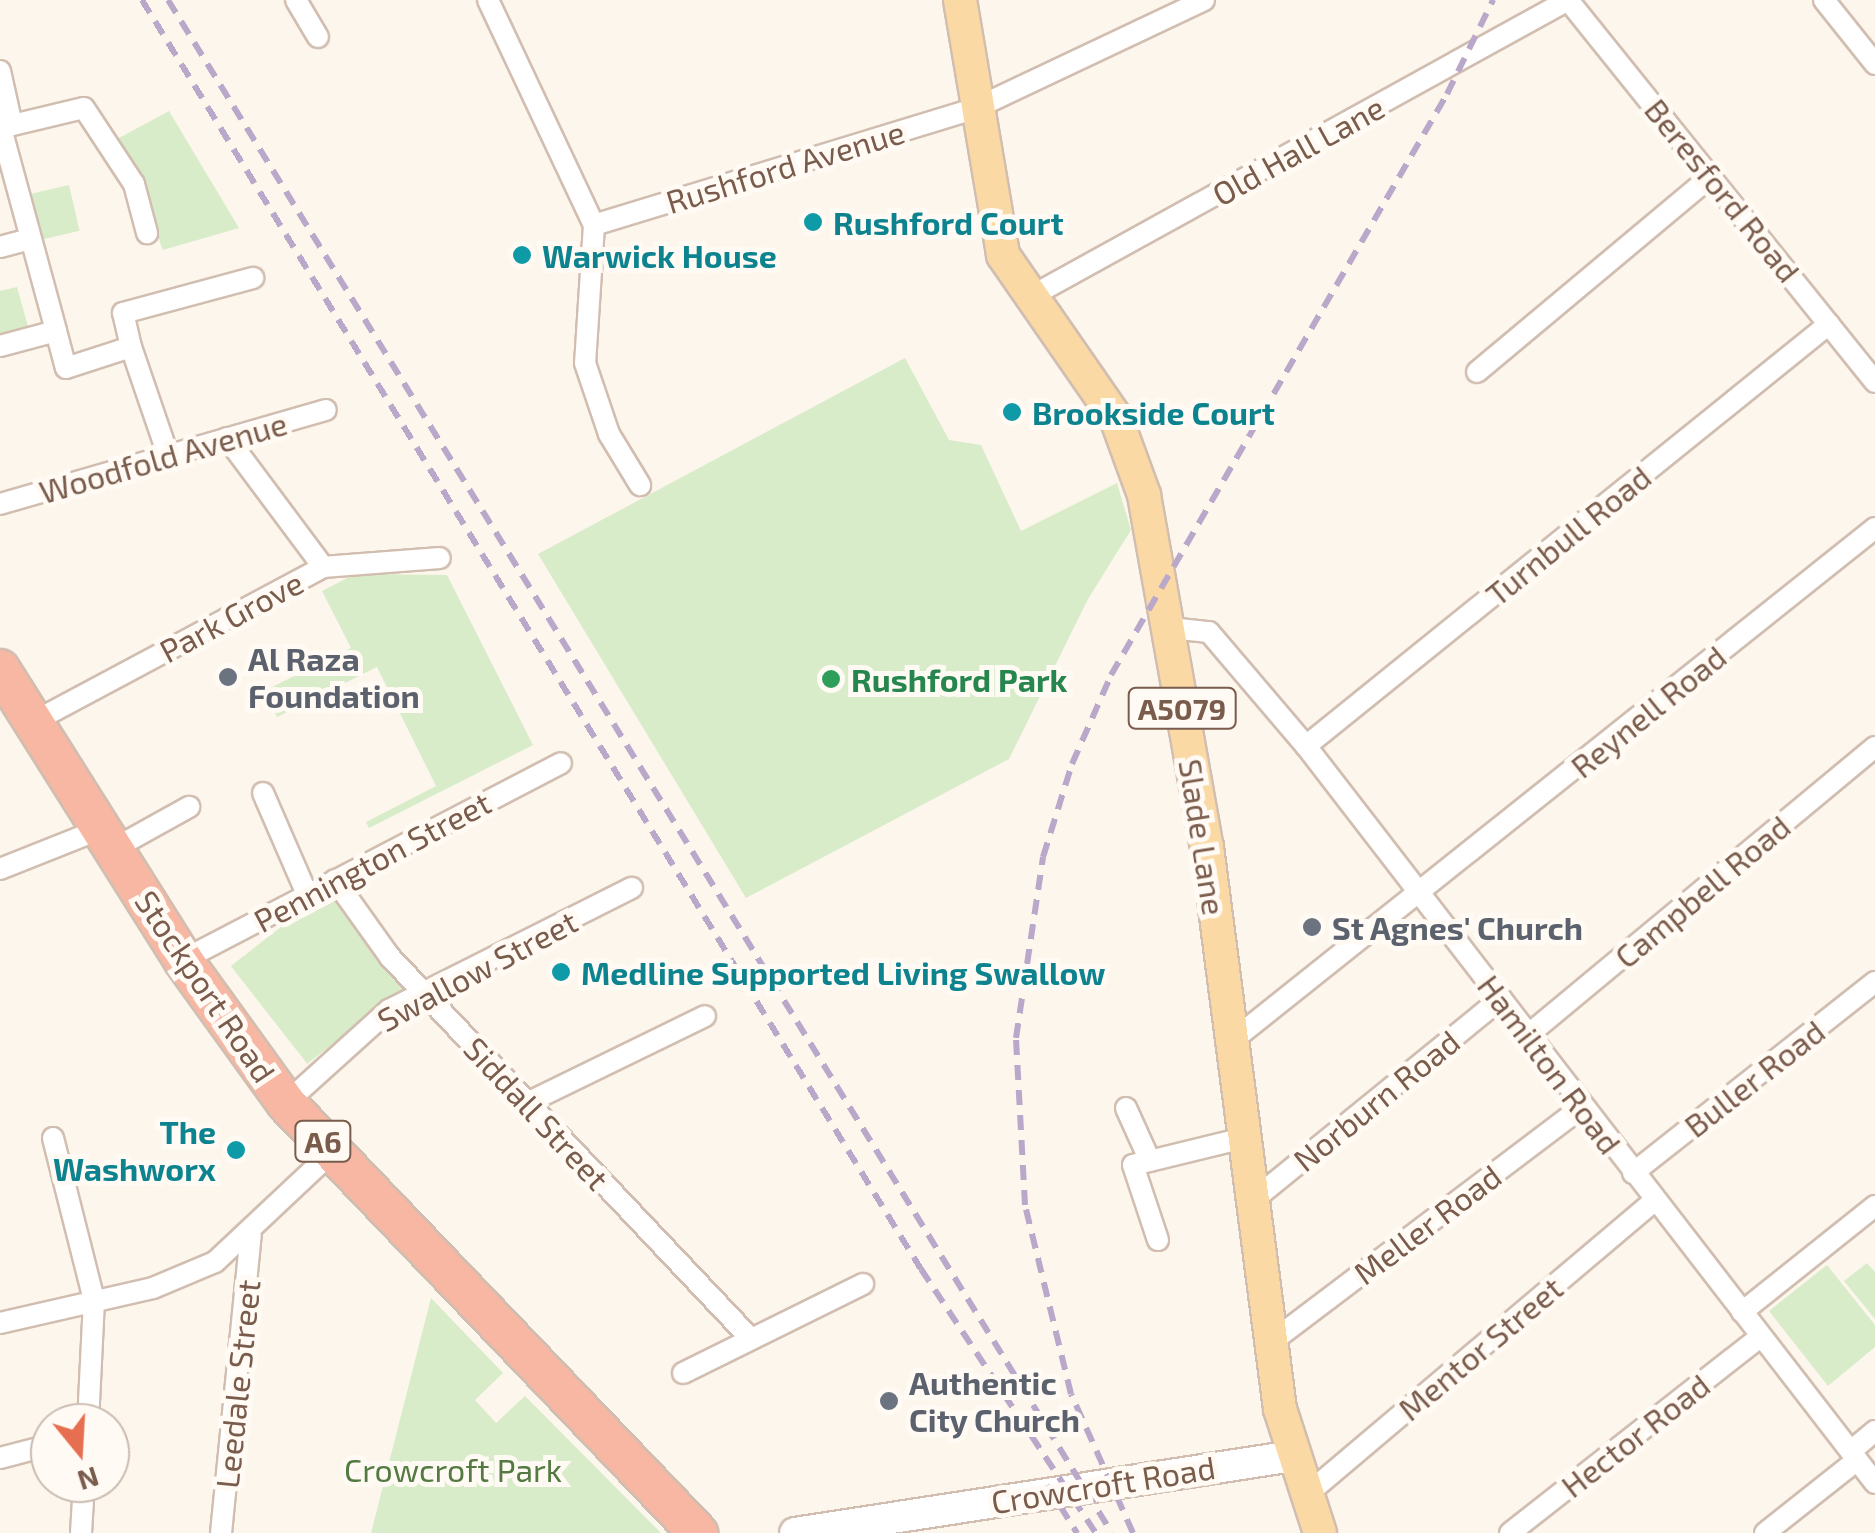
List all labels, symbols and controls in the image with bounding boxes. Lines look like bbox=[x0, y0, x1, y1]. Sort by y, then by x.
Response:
street label: Old Hall Lane bbox=[1205, 87, 1391, 213]
street label: Beresford Road bbox=[1637, 91, 1809, 289]
street label: Rushford Avenue bbox=[661, 111, 909, 221]
place label: Rushford Court bbox=[833, 203, 1063, 241]
marker: Rushford Court bbox=[802, 211, 824, 233]
place label: Warwick House bbox=[542, 236, 777, 274]
marker: Warwick House bbox=[511, 244, 533, 266]
place label: Brookside Court bbox=[1032, 393, 1275, 431]
marker: Brookside Court bbox=[1001, 401, 1023, 423]
street label: Woodfold Avenue bbox=[34, 403, 292, 511]
street label: Turnbull Road bbox=[1478, 457, 1658, 613]
street label: Park Grove bbox=[153, 562, 309, 670]
street label: Reynell Road bbox=[1562, 637, 1734, 785]
place label: Al Raza Foundation bbox=[248, 640, 420, 715]
place label: Rushford Park bbox=[851, 660, 1067, 698]
marker: Al Raza Foundation bbox=[217, 666, 239, 688]
marker: Rushford Park bbox=[820, 668, 842, 690]
road number: A5079 bbox=[1127, 683, 1237, 733]
street label: Slade Lane bbox=[1172, 756, 1234, 918]
street label: Pennington Street bbox=[247, 782, 497, 940]
street label: Campbell Road bbox=[1606, 806, 1798, 976]
street label: Stockport Road bbox=[128, 883, 284, 1089]
street label: Swallow Street bbox=[370, 901, 584, 1039]
place label: St Agnes' Church bbox=[1332, 908, 1584, 946]
marker: St Agnes' Church bbox=[1301, 916, 1323, 938]
place label: Medline Supported Living Swallow bbox=[581, 953, 1105, 991]
marker: Medline Supported Living Swallow bbox=[550, 961, 572, 983]
street label: Hamilton Road bbox=[1470, 967, 1630, 1161]
street label: Buller Road bbox=[1676, 1011, 1832, 1145]
street label: Norburn Road bbox=[1285, 1021, 1467, 1179]
street label: Siddall Street bbox=[456, 1029, 618, 1197]
place label: The Washworx bbox=[53, 1113, 216, 1188]
road number: A6 bbox=[293, 1116, 353, 1166]
marker: The Washworx bbox=[225, 1139, 247, 1161]
street label: Meller Road bbox=[1346, 1156, 1508, 1292]
street label: Mentor Street bbox=[1390, 1268, 1570, 1428]
street label: Leedale Street bbox=[207, 1278, 267, 1490]
place label: Authentic City Church bbox=[909, 1364, 1081, 1439]
street label: Hector Road bbox=[1553, 1365, 1717, 1505]
marker: Authentic City Church bbox=[878, 1390, 900, 1412]
north arrow bbox=[30, 1403, 130, 1503]
street label: Crowcroft Road bbox=[988, 1447, 1218, 1521]
park label: Crowcroft Park bbox=[344, 1450, 562, 1488]
text: N bbox=[74, 1460, 104, 1499]

